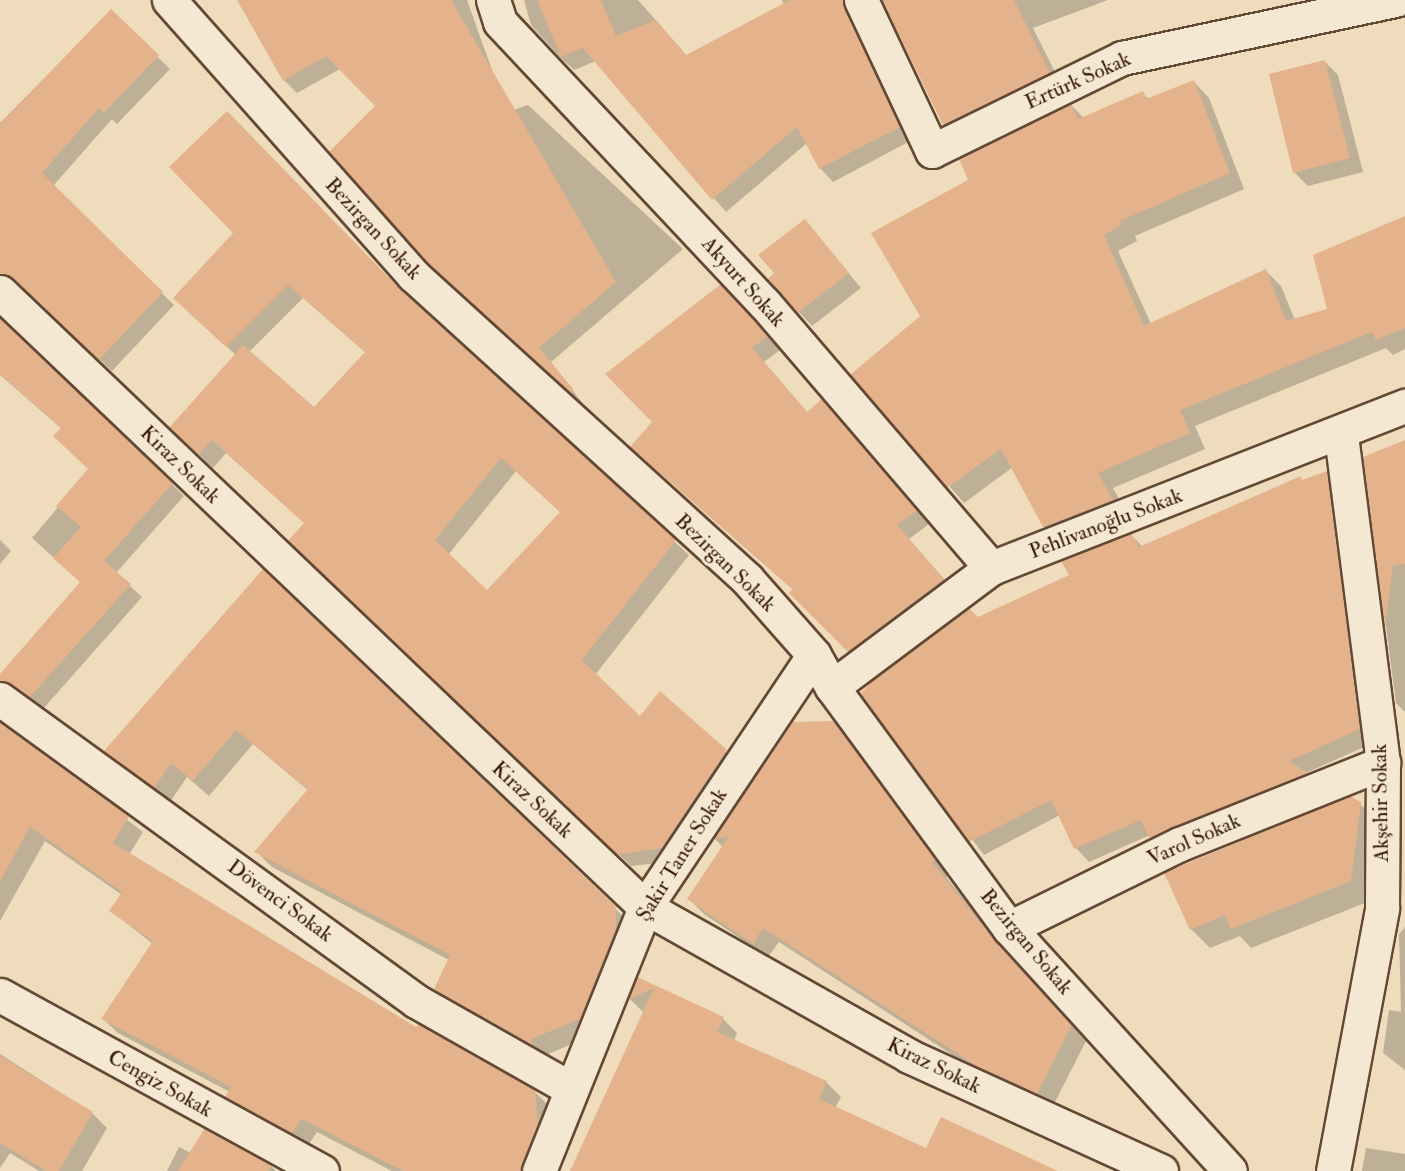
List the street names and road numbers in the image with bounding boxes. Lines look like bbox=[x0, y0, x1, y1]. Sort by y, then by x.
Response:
street label: Ertürk Sokak bbox=[1021, 46, 1135, 116]
street label: Bezirgan Sokak bbox=[319, 173, 427, 285]
street label: Akyurt Sokak bbox=[696, 232, 790, 332]
street label: Kiraz Sokak bbox=[135, 421, 225, 509]
street label: Pehlivanoğlu Sokak bbox=[1026, 483, 1186, 565]
street label: Bezirgan Sokak bbox=[669, 509, 781, 617]
street label: Akşehir Sokak bbox=[1367, 744, 1395, 862]
street label: Kiraz Sokak bbox=[486, 756, 578, 844]
street label: Şakir Taner Sokak bbox=[631, 784, 733, 926]
street label: Varol Sokak bbox=[1143, 808, 1245, 872]
street label: Dövenci Sokak bbox=[222, 854, 338, 948]
street label: Bezirgan Sokak bbox=[974, 884, 1078, 1000]
street label: Kiraz Sokak bbox=[883, 1032, 985, 1100]
street label: Cengiz Sokak bbox=[103, 1045, 217, 1123]

